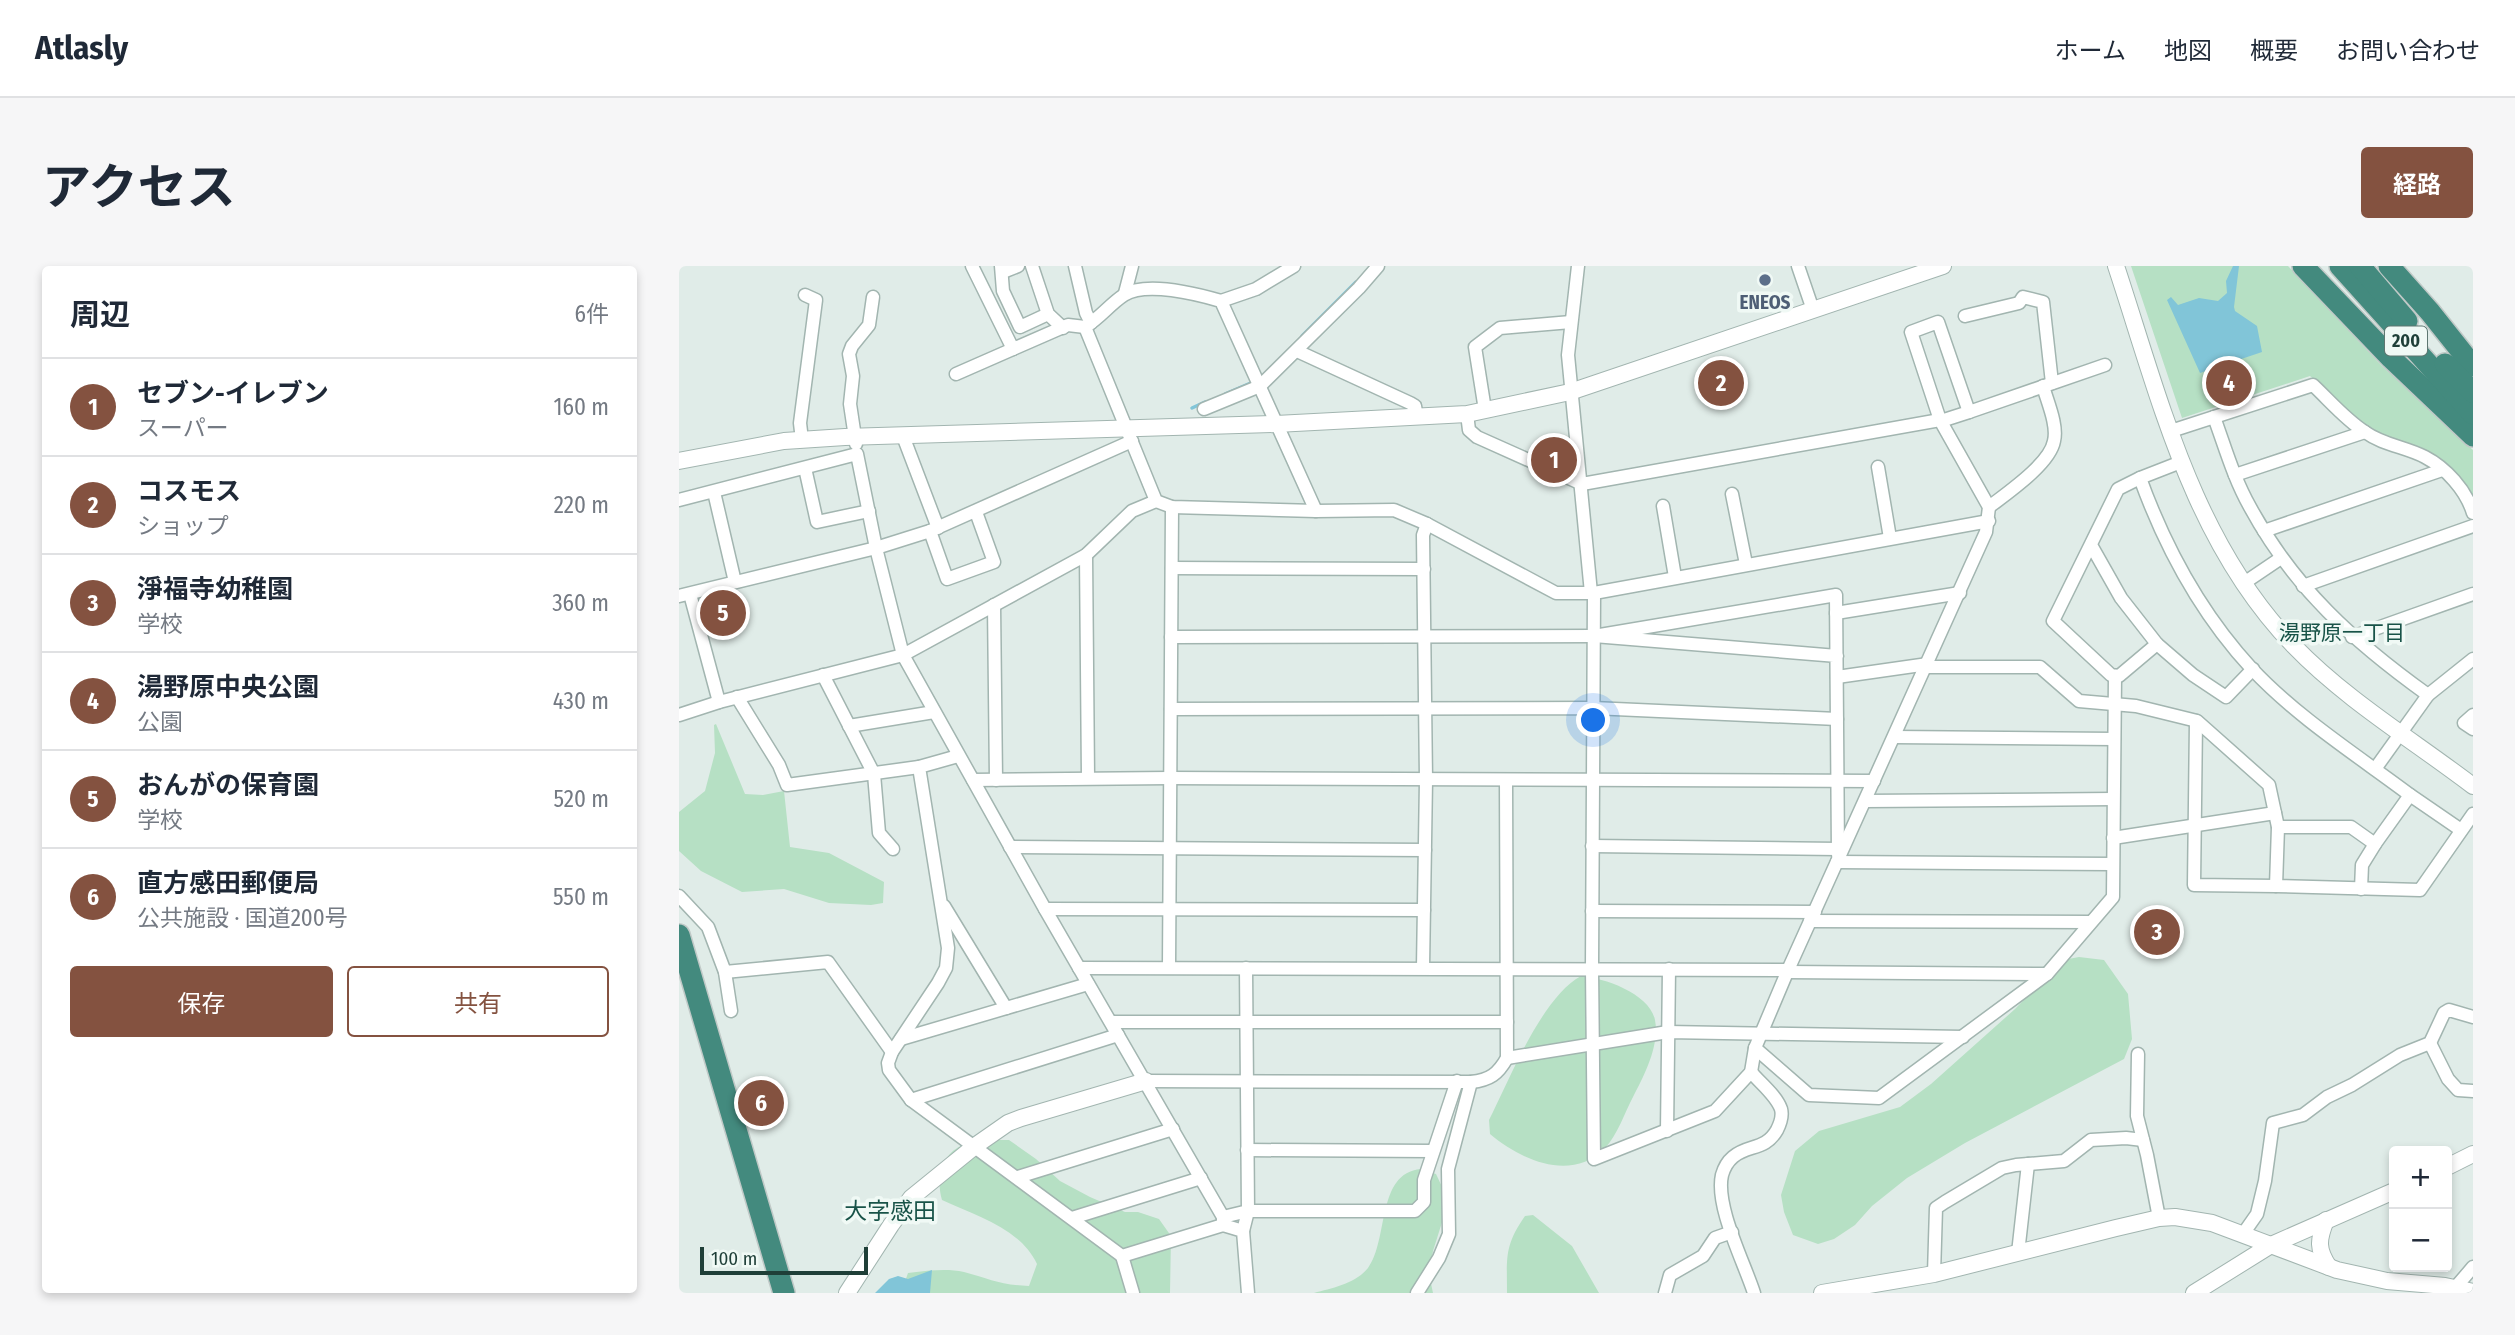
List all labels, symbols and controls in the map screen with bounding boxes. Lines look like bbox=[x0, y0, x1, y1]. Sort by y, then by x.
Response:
text: Atlasly bbox=[35, 28, 128, 68]
text: ホーム bbox=[2055, 37, 2126, 65]
text: 地図 bbox=[2164, 37, 2212, 65]
text: 概要 bbox=[2250, 37, 2298, 65]
text: お問い合わせ bbox=[2336, 37, 2480, 65]
button: 経路 bbox=[2361, 147, 2473, 218]
text: アクセス bbox=[42, 158, 236, 217]
marker: ENEOS bbox=[1757, 272, 1773, 288]
place label: ENEOS bbox=[1740, 291, 1791, 314]
text: 周辺 bbox=[70, 297, 130, 333]
text: 6件 bbox=[575, 300, 609, 328]
road number: 200 bbox=[2385, 326, 2427, 356]
pin: 2 bbox=[1698, 357, 1744, 409]
pin: 4 bbox=[2206, 357, 2252, 409]
text: セブン-イレブン bbox=[137, 378, 329, 409]
text: 1 bbox=[88, 393, 98, 421]
text: 160 m bbox=[554, 393, 609, 421]
text: スーパー bbox=[137, 414, 229, 442]
pin: 1 bbox=[1531, 434, 1577, 486]
text: コスモス bbox=[137, 476, 241, 507]
text: 2 bbox=[88, 491, 98, 519]
text: 220 m bbox=[554, 491, 609, 519]
text: ショップ bbox=[137, 512, 229, 540]
text: 淨福寺幼稚園 bbox=[137, 574, 293, 605]
pin: 5 bbox=[700, 587, 746, 639]
text: 3 bbox=[88, 589, 98, 617]
text: 360 m bbox=[552, 589, 609, 617]
text: 学校 bbox=[137, 610, 183, 638]
district label: 湯野原一丁目 bbox=[2279, 620, 2405, 646]
text: 湯野原中央公園 bbox=[137, 672, 319, 703]
text: 4 bbox=[87, 687, 99, 715]
text: 430 m bbox=[553, 687, 609, 715]
your location bbox=[1576, 703, 1610, 737]
text: 公園 bbox=[137, 708, 183, 736]
text: おんがの保育園 bbox=[137, 770, 319, 801]
text: 5 bbox=[87, 785, 99, 813]
text: 520 m bbox=[553, 785, 609, 813]
text: 学校 bbox=[137, 806, 183, 834]
text: 直方感田郵便局 bbox=[137, 868, 319, 899]
text: 6 bbox=[87, 883, 99, 911]
text: 550 m bbox=[553, 883, 609, 911]
text: 公共施設 · 国道200号 bbox=[137, 904, 348, 932]
pin: 3 bbox=[2134, 906, 2180, 958]
button: 保存 bbox=[70, 966, 333, 1037]
button: 共有 bbox=[347, 966, 609, 1037]
pin: 6 bbox=[738, 1077, 784, 1129]
map controls bbox=[2389, 1146, 2452, 1272]
button: + bbox=[2389, 1146, 2452, 1209]
district label: 大字感田 bbox=[844, 1197, 936, 1225]
button: − bbox=[2389, 1209, 2452, 1272]
scale bar bbox=[700, 1244, 868, 1276]
text: 100 m bbox=[711, 1247, 757, 1270]

